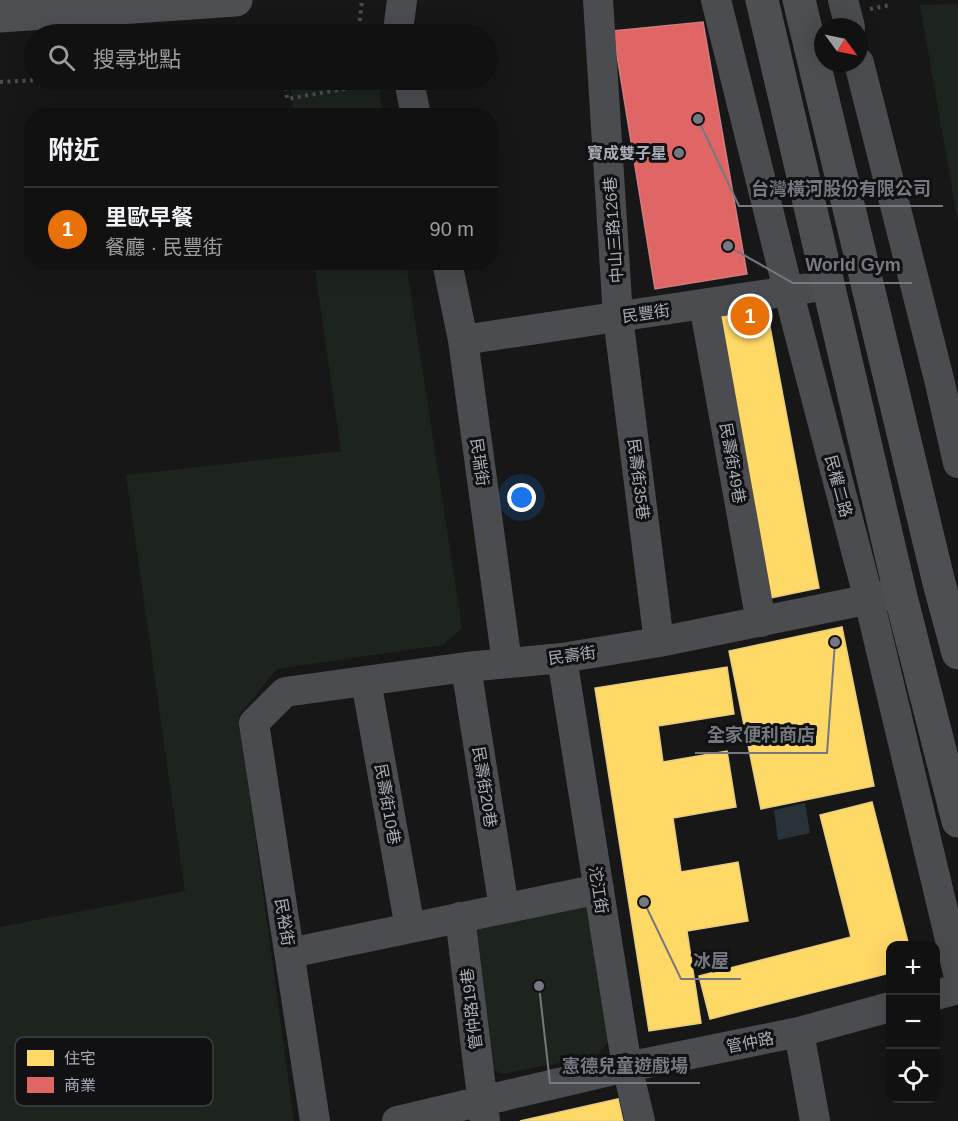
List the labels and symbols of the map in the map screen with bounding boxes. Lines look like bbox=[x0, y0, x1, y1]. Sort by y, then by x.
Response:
north arrow bbox=[814, 18, 868, 72]
place label: 寶成雙子星 bbox=[587, 144, 667, 162]
marker: 寶成雙子星 bbox=[672, 146, 686, 160]
callout: 台灣橫河股份有限公司 bbox=[739, 170, 943, 206]
street label: 中山三路126巷 bbox=[601, 176, 626, 284]
text: 台灣橫河股份有限公司 bbox=[751, 179, 931, 199]
callout: World Gym bbox=[793, 247, 912, 283]
text: World Gym bbox=[805, 255, 901, 275]
pin: 1 bbox=[730, 294, 770, 338]
street label: 民豐街 bbox=[621, 302, 671, 325]
street label: 民壽街49巷 bbox=[717, 421, 748, 505]
street label: 民瑞街 bbox=[468, 437, 491, 487]
street label: 民壽街35巷 bbox=[625, 437, 652, 521]
street label: 民權二路 bbox=[822, 453, 855, 519]
your location bbox=[507, 483, 536, 512]
street label: 民壽街 bbox=[547, 644, 597, 667]
callout: 全家便利商店 bbox=[695, 717, 827, 753]
text: 全家便利商店 bbox=[707, 725, 815, 745]
street label: 民壽街20巷 bbox=[470, 745, 499, 829]
street label: 民壽街10巷 bbox=[372, 762, 403, 846]
street label: 沱江街 bbox=[586, 865, 611, 915]
street label: 民裕街 bbox=[272, 897, 297, 947]
callout: 冰屋 bbox=[681, 943, 741, 979]
text: 冰屋 bbox=[693, 951, 729, 971]
street label: 管仲路19巷 bbox=[458, 967, 485, 1051]
street label: 管仲路 bbox=[725, 1030, 775, 1055]
legend bbox=[15, 1037, 213, 1106]
callout: 憲德兒童遊戲場 bbox=[550, 1047, 700, 1083]
text: 住宅 bbox=[64, 1050, 96, 1067]
text: 憲德兒童遊戲場 bbox=[562, 1055, 688, 1076]
text: 商業 bbox=[64, 1077, 96, 1094]

